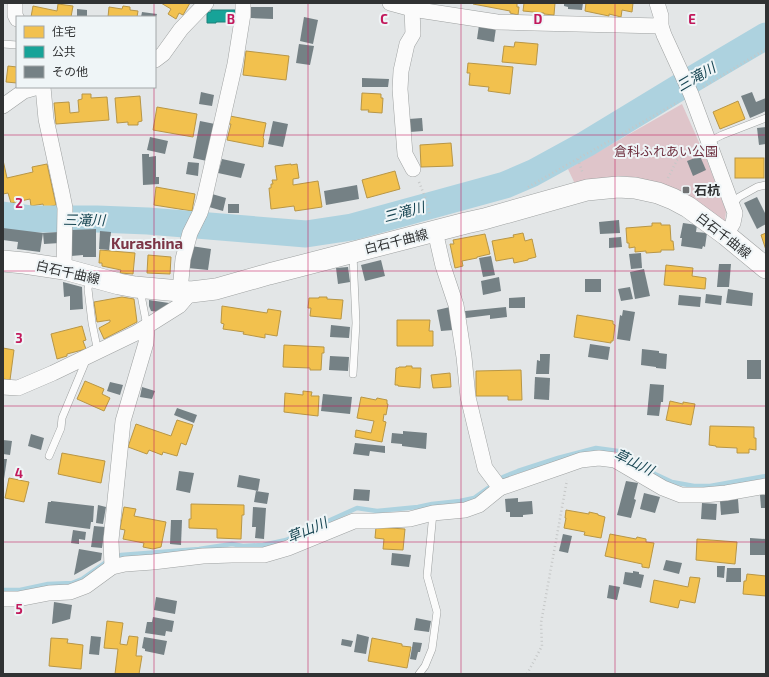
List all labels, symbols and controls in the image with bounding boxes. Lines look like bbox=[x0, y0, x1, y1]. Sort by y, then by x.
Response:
text: B bbox=[227, 11, 235, 27]
text: C bbox=[380, 11, 388, 27]
text: D bbox=[534, 11, 543, 27]
text: E bbox=[688, 11, 696, 27]
legend bbox=[16, 16, 156, 88]
text: 住宅 bbox=[52, 24, 76, 38]
text: 公共 bbox=[52, 44, 76, 58]
water label: 三滝川 bbox=[673, 58, 720, 94]
text: その他 bbox=[52, 64, 88, 78]
park label: 倉科ふれあい公園 bbox=[614, 143, 718, 159]
place label: 石杭 bbox=[694, 182, 720, 198]
marker: 石杭 bbox=[681, 185, 691, 195]
text: 2 bbox=[15, 195, 23, 211]
water label: 三滝川 bbox=[381, 197, 428, 225]
street label: 白石千曲線 bbox=[693, 209, 755, 261]
water label: 三滝川 bbox=[63, 211, 107, 228]
street label: 白石千曲線 bbox=[363, 225, 429, 257]
district label: Kurashina bbox=[111, 234, 183, 252]
street label: 白石千曲線 bbox=[35, 257, 101, 287]
text: 3 bbox=[15, 330, 23, 346]
water label: 草山川 bbox=[612, 445, 659, 479]
text: 4 bbox=[15, 465, 23, 481]
water label: 草山川 bbox=[284, 513, 331, 546]
text: 5 bbox=[15, 601, 23, 617]

